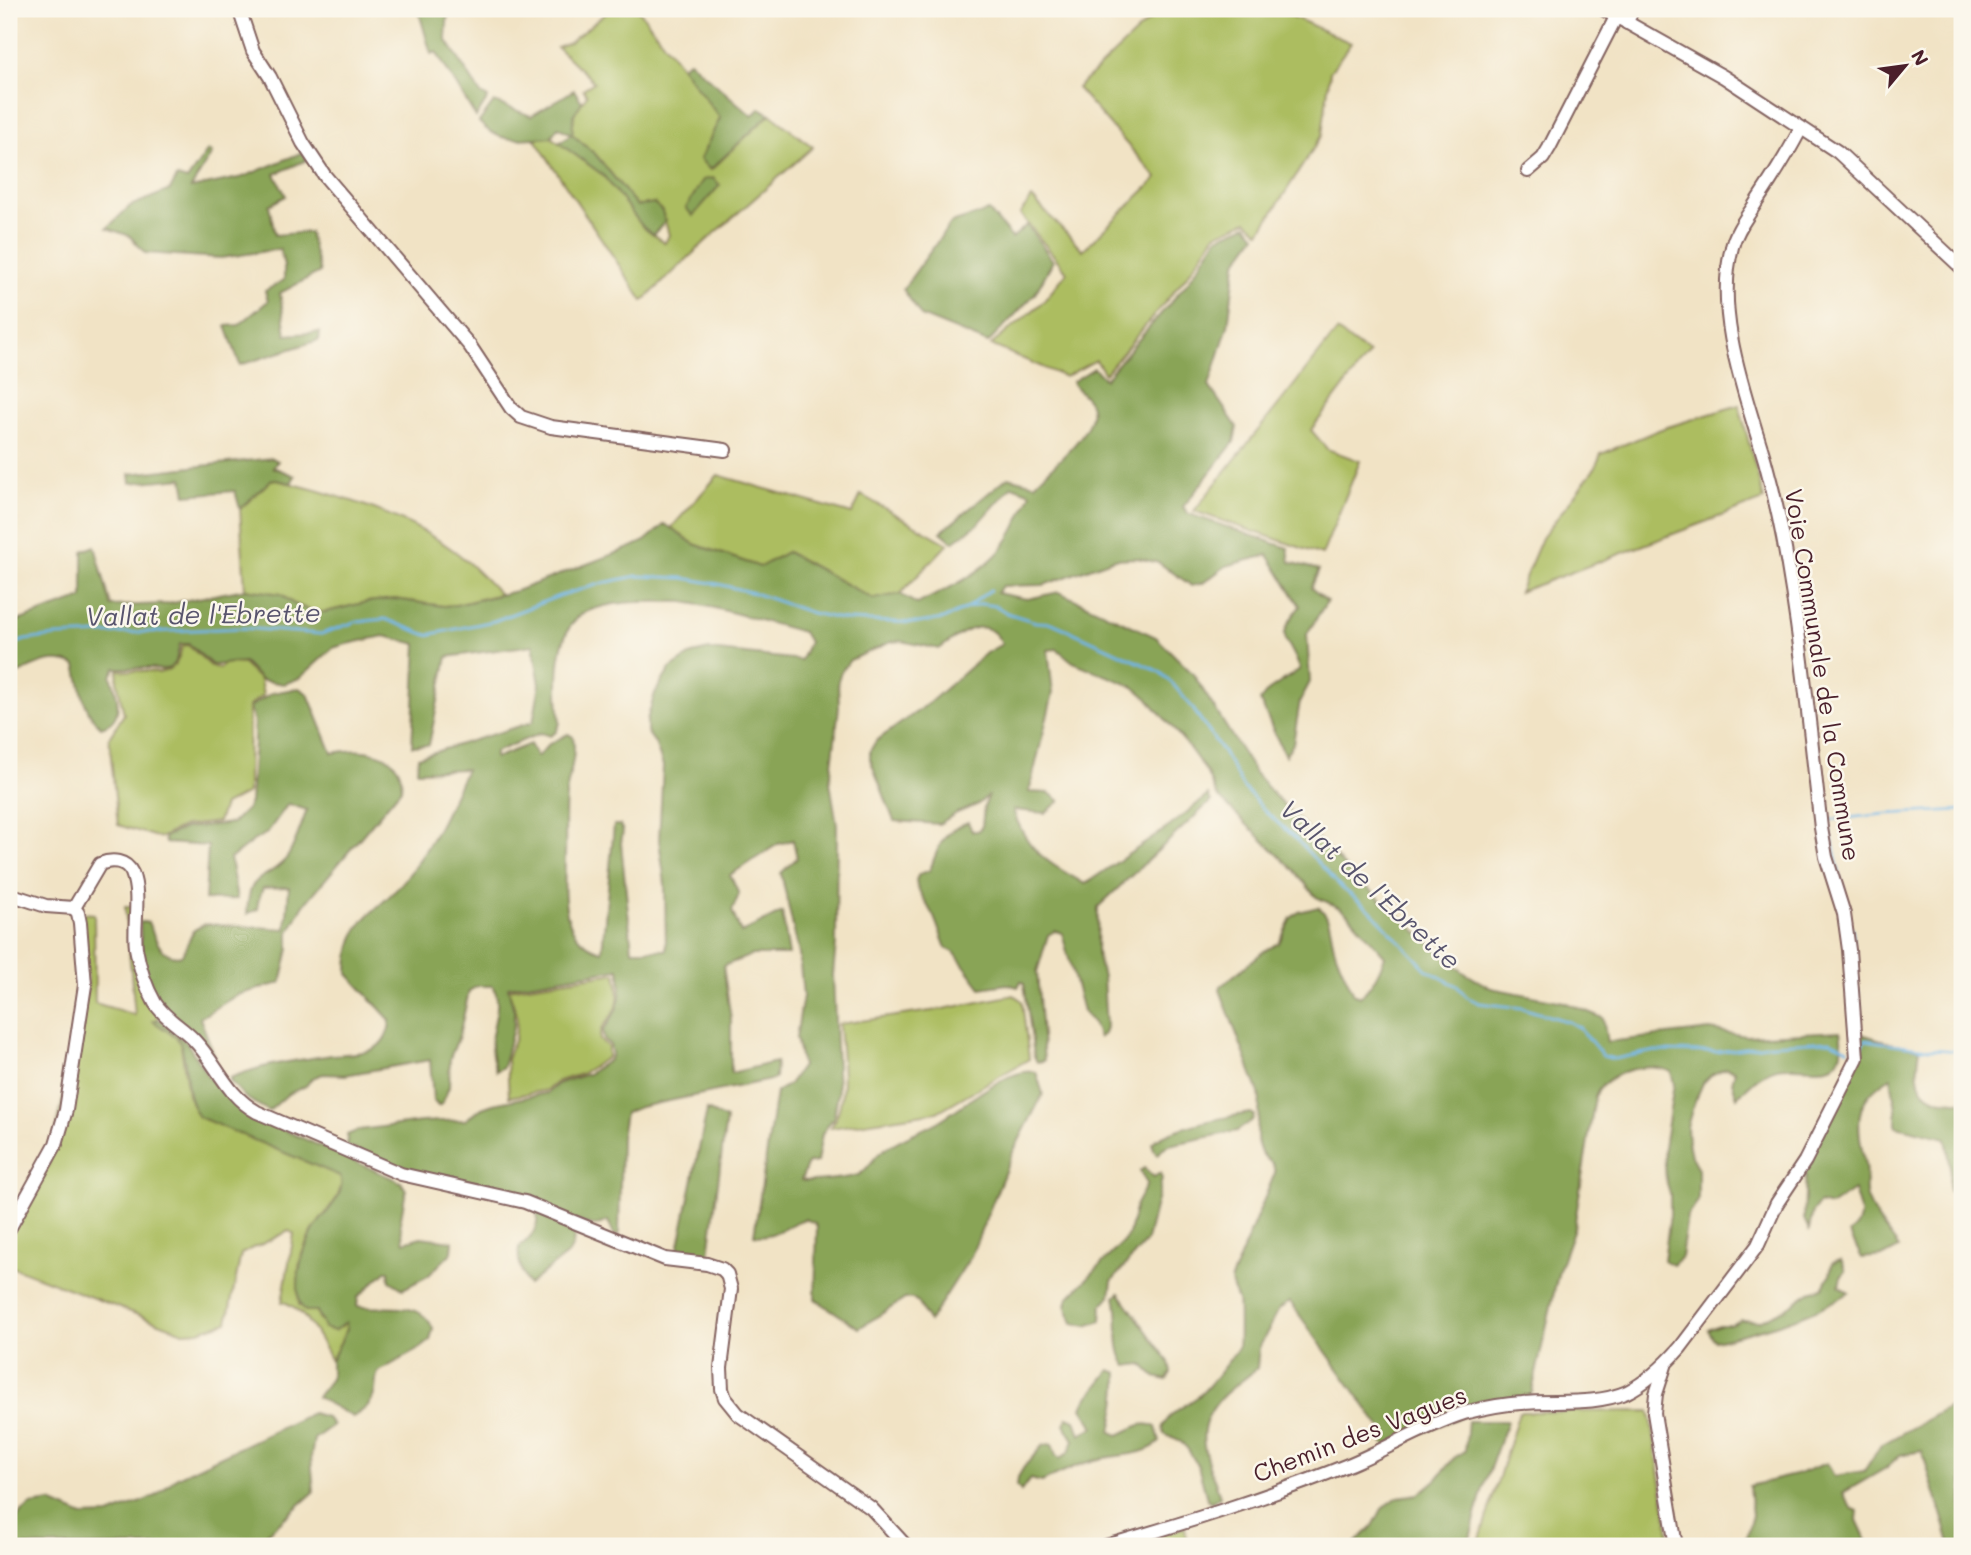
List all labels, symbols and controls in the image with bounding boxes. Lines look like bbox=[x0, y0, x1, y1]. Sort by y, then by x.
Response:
north arrow bbox=[1870, 32, 1940, 102]
text: N bbox=[1906, 45, 1935, 70]
street label: Voie Communale de la Commune bbox=[1779, 486, 1868, 863]
water label: Vallat de l'Ebrette bbox=[85, 595, 321, 633]
water label: Vallat de l'Ebrette bbox=[1273, 792, 1468, 977]
street label: Chemin des Vagues bbox=[1248, 1379, 1471, 1489]

